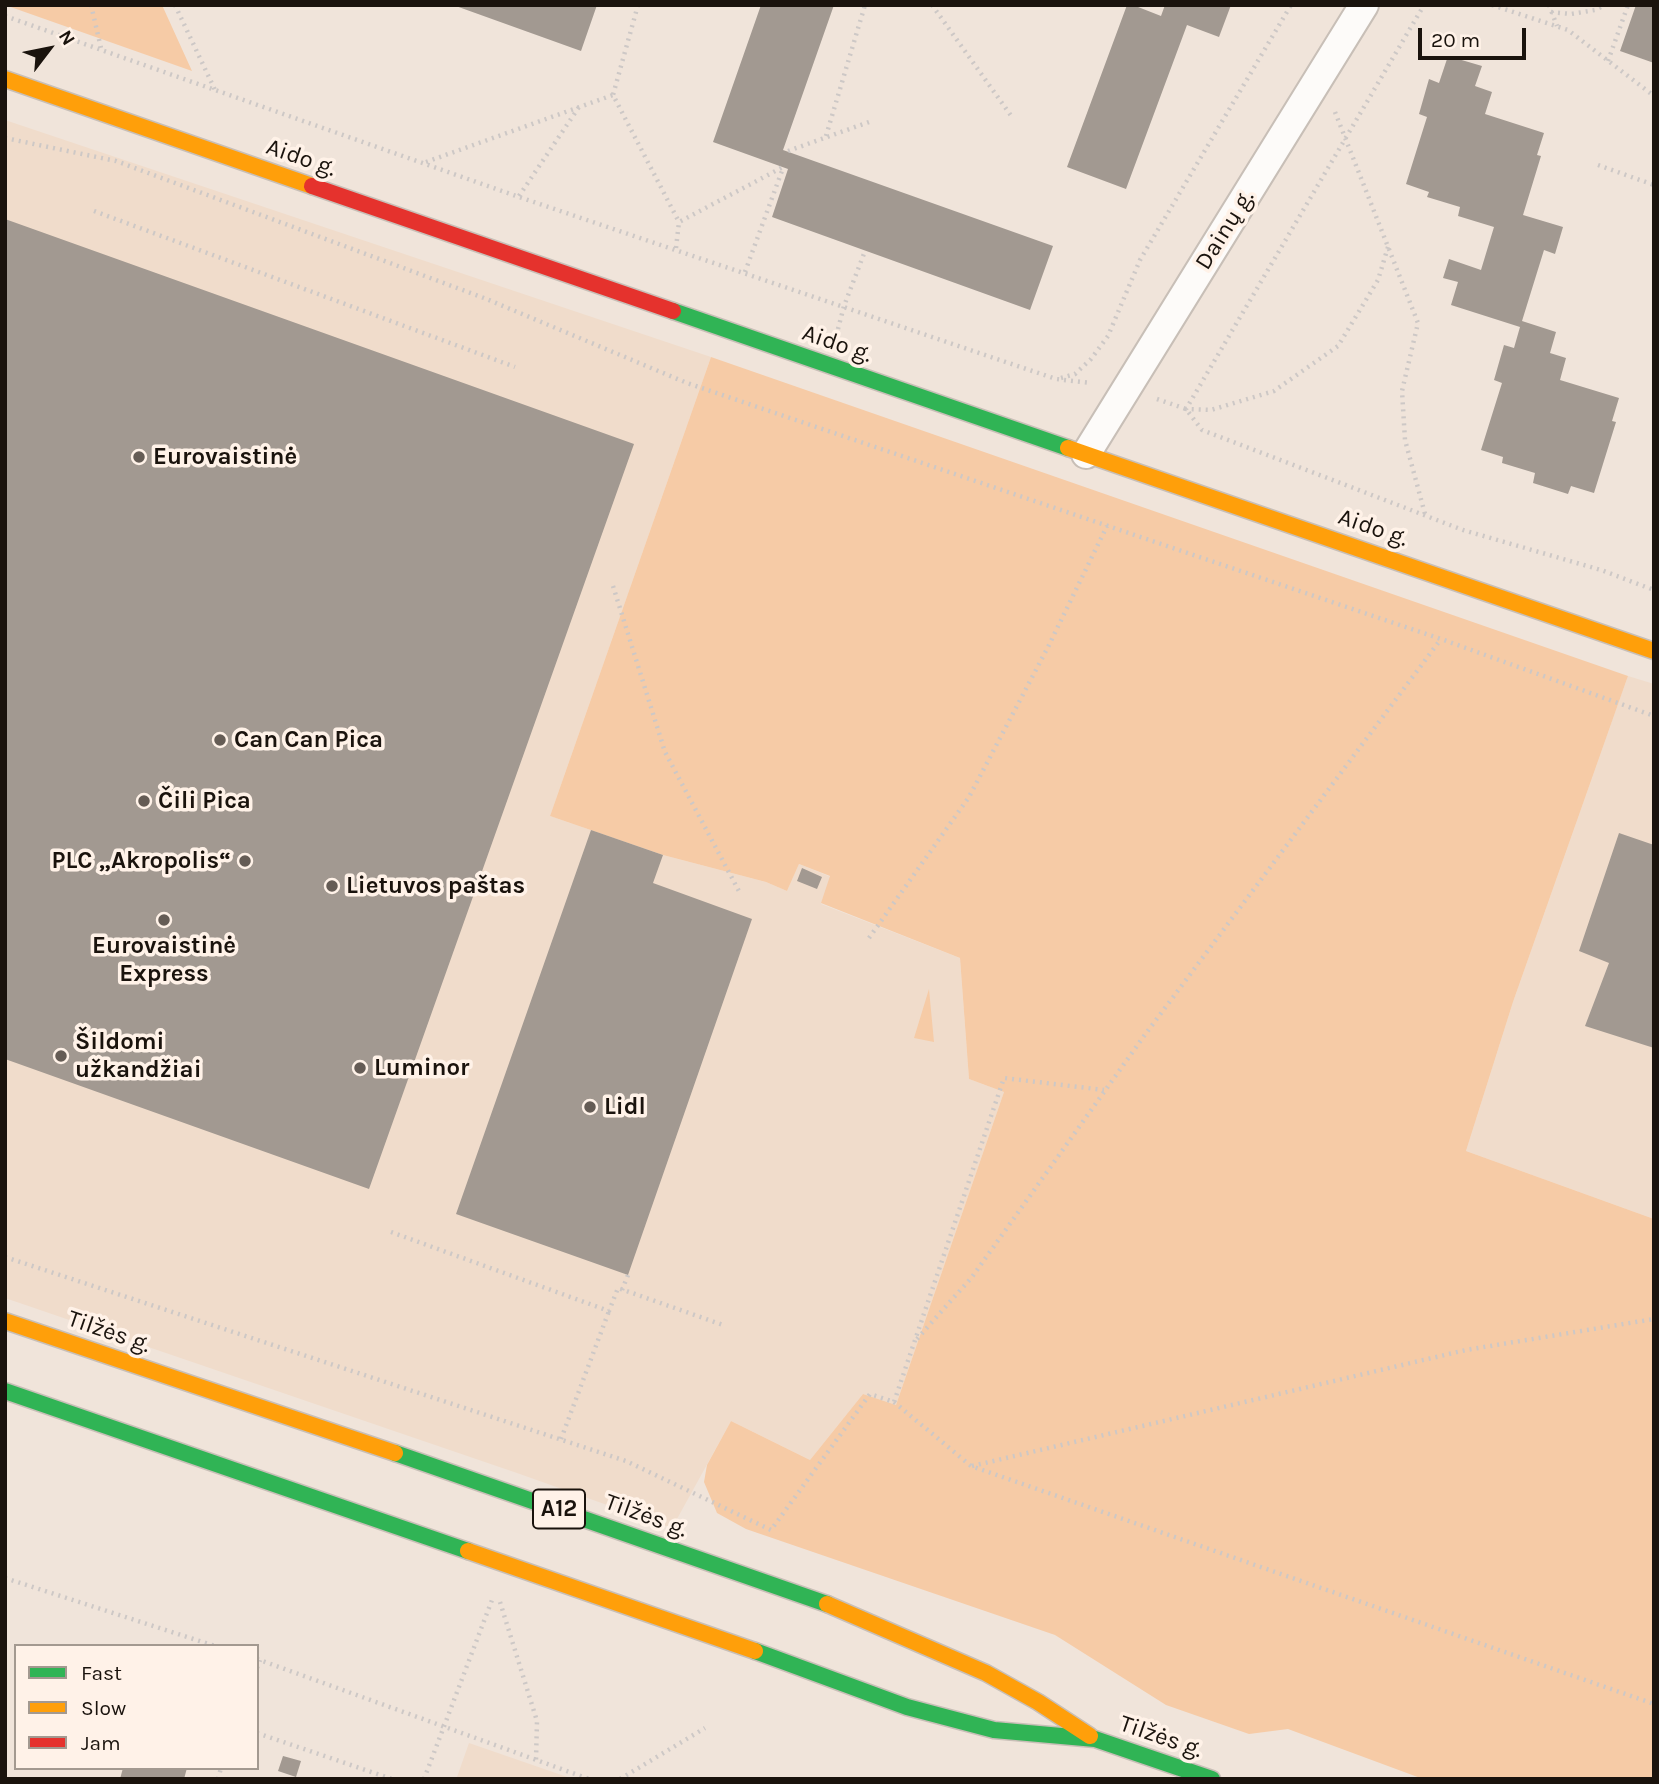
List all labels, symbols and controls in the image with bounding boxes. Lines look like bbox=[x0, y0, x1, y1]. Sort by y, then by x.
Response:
north arrow bbox=[14, 14, 84, 84]
scale bar bbox=[1421, 14, 1530, 58]
text: N bbox=[54, 26, 80, 49]
text: 20 m bbox=[1431, 28, 1480, 52]
street label: Aido g. bbox=[262, 133, 340, 183]
street label: Dainų g. bbox=[1189, 185, 1261, 275]
street label: Aido g. bbox=[798, 319, 876, 369]
place label: Eurovaistinė bbox=[153, 443, 297, 471]
marker: Eurovaistinė bbox=[131, 449, 147, 465]
street label: Aido g. bbox=[1334, 503, 1412, 553]
place label: Can Can Pica bbox=[234, 726, 383, 754]
marker: Can Can Pica bbox=[212, 732, 228, 748]
place label: Čili Pica bbox=[158, 787, 251, 815]
marker: Čili Pica bbox=[136, 793, 152, 809]
place label: PLC „Akropolis“ bbox=[51, 847, 231, 875]
marker: PLC „Akropolis“ bbox=[237, 853, 253, 869]
place label: Lietuvos paštas bbox=[346, 872, 525, 900]
marker: Lietuvos paštas bbox=[324, 878, 340, 894]
marker: Eurovaistinė Express bbox=[156, 912, 172, 928]
place label: Eurovaistinė Express bbox=[92, 932, 236, 988]
place label: Šildomi užkandžiai bbox=[75, 1028, 202, 1084]
marker: Šildomi užkandžiai bbox=[53, 1048, 69, 1064]
place label: Luminor bbox=[374, 1054, 470, 1082]
marker: Luminor bbox=[352, 1060, 368, 1076]
place label: Lidl bbox=[604, 1093, 646, 1121]
marker: Lidl bbox=[582, 1099, 598, 1115]
street label: Tilžės g. bbox=[64, 1304, 154, 1360]
street label: Tilžės g. bbox=[601, 1488, 691, 1544]
road number: A12 bbox=[533, 1490, 585, 1528]
legend bbox=[14, 1644, 259, 1770]
text: Fast bbox=[81, 1661, 122, 1685]
text: Slow bbox=[81, 1696, 126, 1720]
street label: Tilžės g. bbox=[1116, 1709, 1206, 1765]
text: Jam bbox=[81, 1731, 121, 1755]

